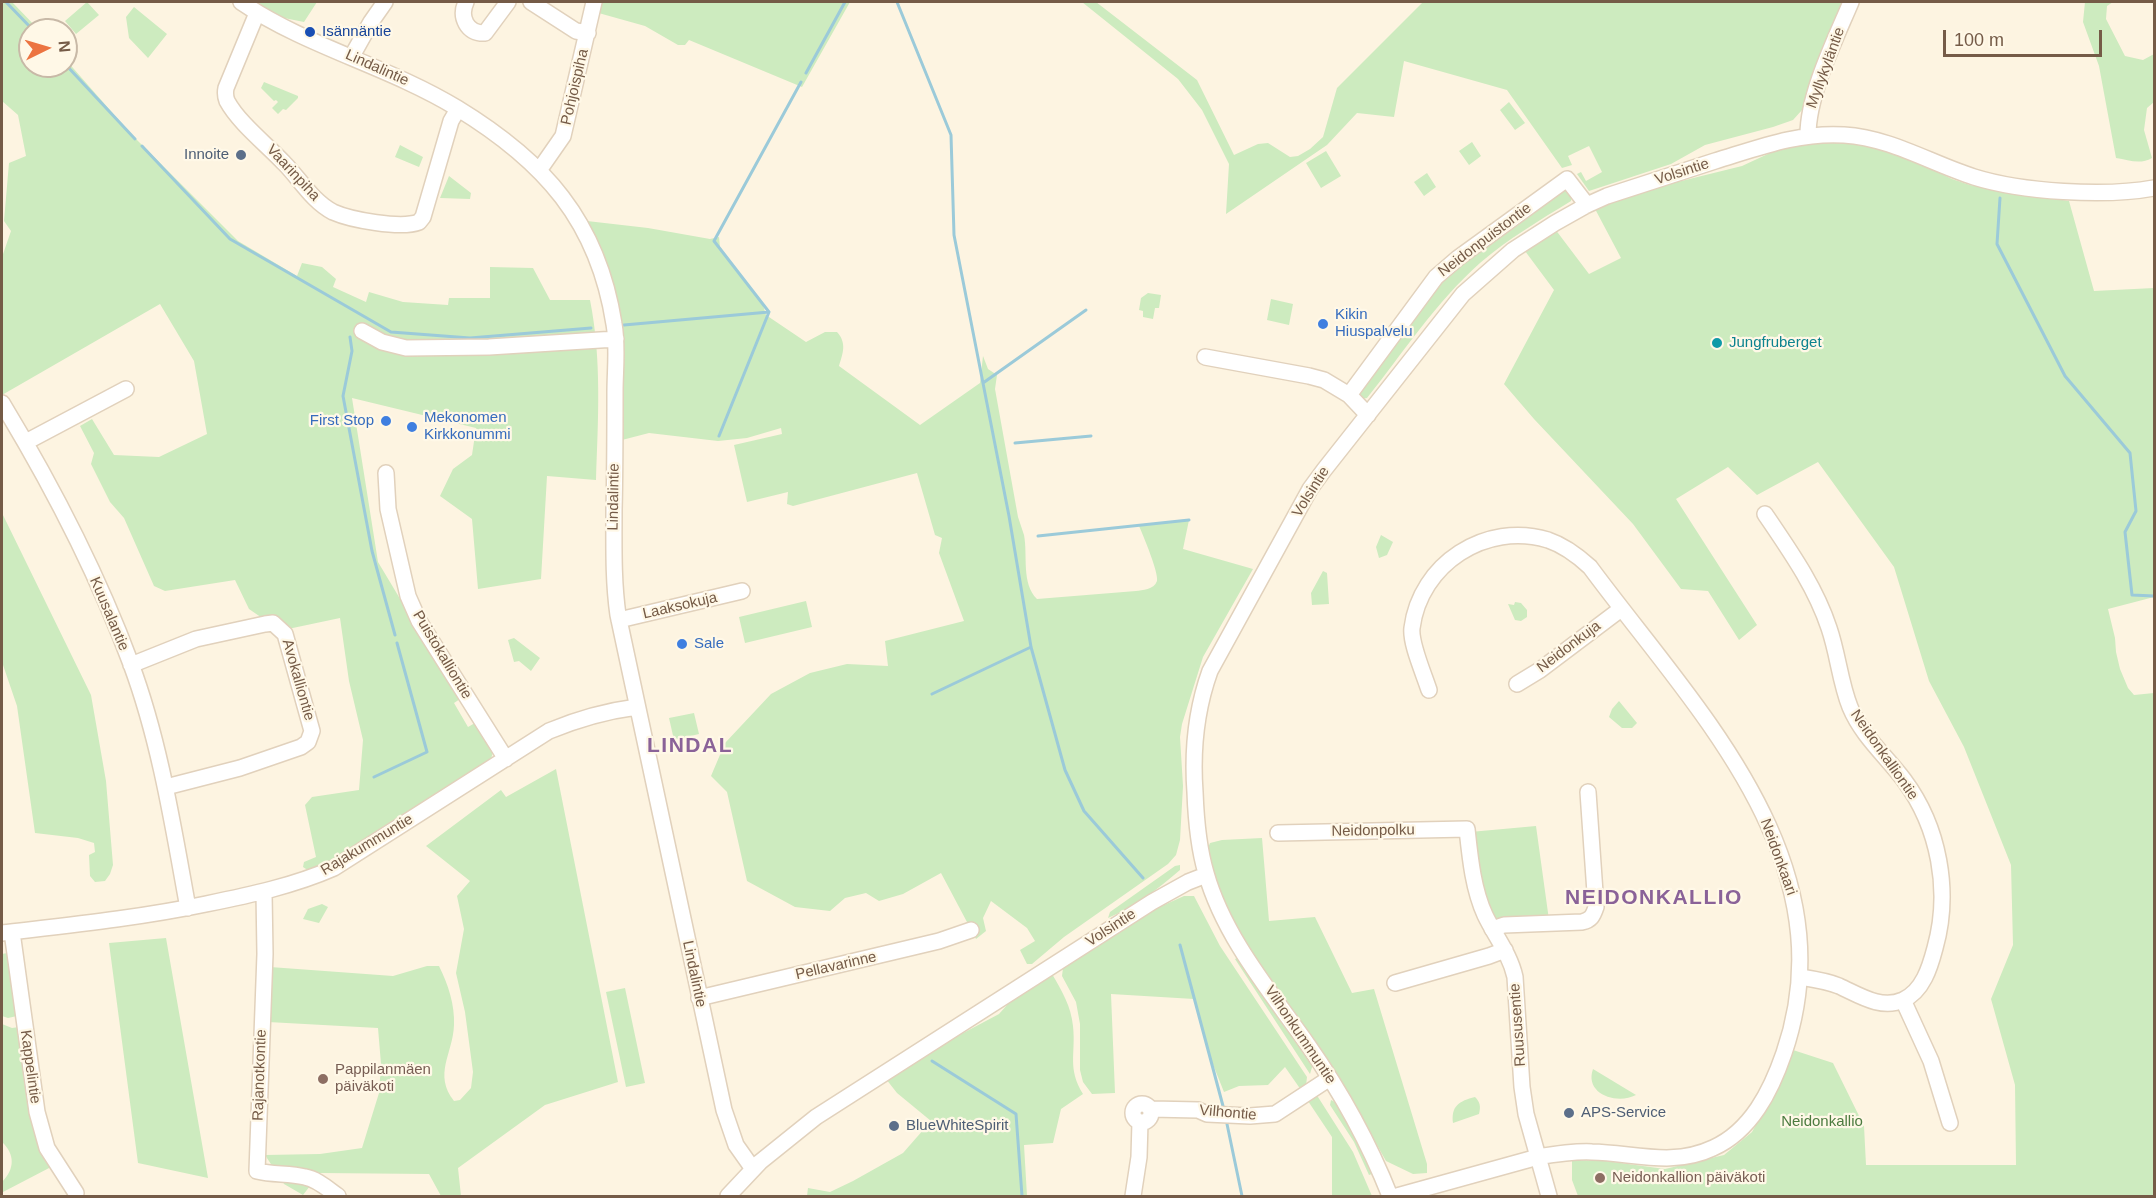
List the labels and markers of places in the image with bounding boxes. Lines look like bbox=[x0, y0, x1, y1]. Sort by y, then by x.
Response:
place label: Isännäntie bbox=[322, 23, 391, 41]
marker: Isännäntie bbox=[303, 25, 317, 39]
place label: Innoite bbox=[184, 146, 229, 164]
marker: Innoite bbox=[234, 148, 248, 162]
place label: Kikin Hiuspalvelu bbox=[1335, 306, 1413, 341]
marker: Kikin Hiuspalvelu bbox=[1316, 317, 1330, 331]
place label: Jungfruberget bbox=[1729, 334, 1822, 352]
marker: Jungfruberget bbox=[1710, 336, 1724, 350]
place label: Mekonomen Kirkkonummi bbox=[424, 409, 511, 444]
place label: First Stop bbox=[310, 412, 374, 430]
marker: First Stop bbox=[379, 414, 393, 428]
marker: Mekonomen Kirkkonummi bbox=[405, 420, 419, 434]
place label: Sale bbox=[694, 635, 724, 653]
marker: Sale bbox=[675, 637, 689, 651]
place label: Pappilanmäen päiväkoti bbox=[335, 1061, 431, 1096]
marker: Pappilanmäen päiväkoti bbox=[316, 1072, 330, 1086]
place label: APS-Service bbox=[1581, 1104, 1666, 1122]
marker: APS-Service bbox=[1562, 1106, 1576, 1120]
place label: BlueWhiteSpirit bbox=[906, 1117, 1009, 1135]
marker: BlueWhiteSpirit bbox=[887, 1119, 901, 1133]
place label: Neidonkallion päiväkoti bbox=[1612, 1169, 1765, 1187]
marker: Neidonkallion päiväkoti bbox=[1593, 1171, 1607, 1185]

